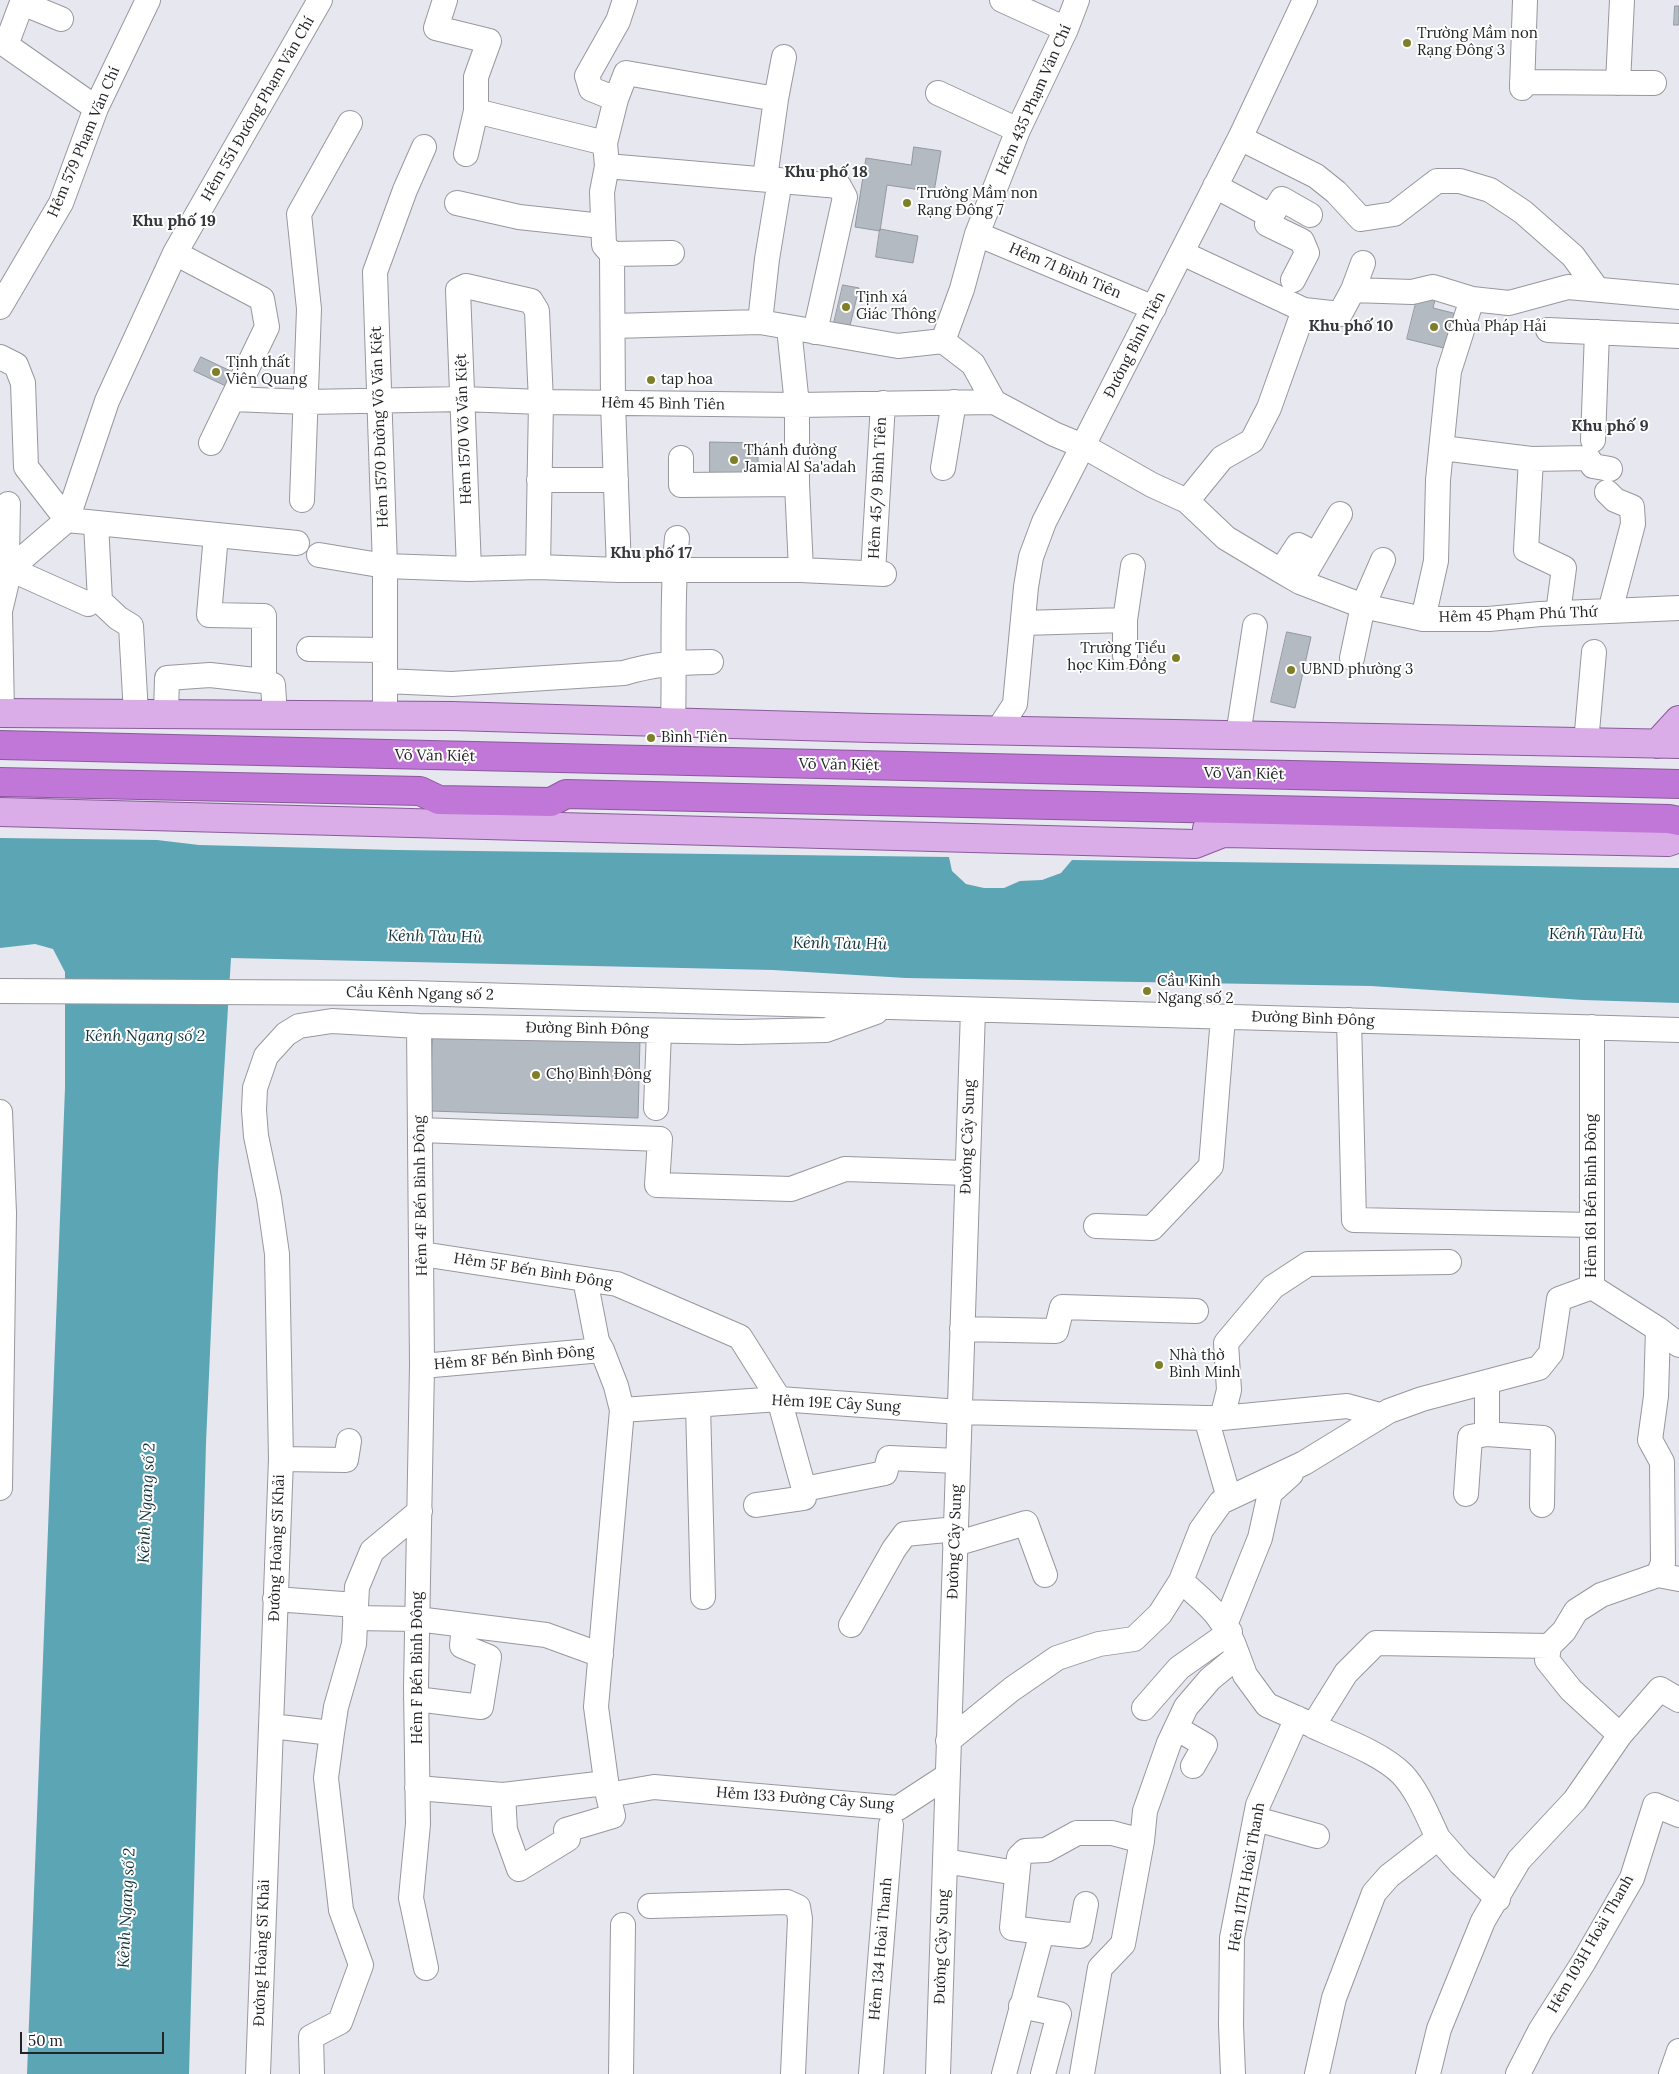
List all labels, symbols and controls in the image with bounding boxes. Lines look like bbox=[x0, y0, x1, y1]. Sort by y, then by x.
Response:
street label: Hẻm 551 Đường Phạm Văn Chí bbox=[198, 13, 318, 205]
street label: Hẻm 435 Phạm Văn Chí bbox=[993, 22, 1075, 178]
place label: Trường Mầm non Rạng Đông 3 bbox=[1417, 25, 1538, 60]
marker: Trường Mầm non Rạng Đông 3 bbox=[1401, 37, 1413, 49]
street label: Hẻm 579 Phạm Văn Chí bbox=[44, 64, 124, 220]
district label: Khu phố 18 bbox=[784, 162, 868, 182]
place label: Trường Mầm non Rạng Đông 7 bbox=[917, 185, 1038, 220]
marker: Trường Mầm non Rạng Đông 7 bbox=[901, 197, 913, 209]
district label: Khu phố 19 bbox=[132, 211, 216, 231]
street label: Hẻm 71 Bình Tiên bbox=[1006, 239, 1124, 303]
place label: Tịnh xá Giác Thông bbox=[856, 289, 936, 324]
street label: Đường Bình Tiên bbox=[1100, 289, 1170, 401]
marker: Tịnh xá Giác Thông bbox=[840, 301, 852, 313]
district label: Khu phố 10 bbox=[1309, 316, 1393, 336]
place label: Chùa Pháp Hải bbox=[1444, 318, 1546, 336]
marker: Chùa Pháp Hải bbox=[1428, 321, 1440, 333]
street label: Hẻm 1570 Đường Võ Văn Kiệt bbox=[367, 326, 393, 528]
street label: Hẻm 1570 Võ Văn Kiệt bbox=[452, 353, 476, 505]
place label: Tịnh thất Viên Quang bbox=[226, 354, 307, 389]
marker: Tịnh thất Viên Quang bbox=[210, 366, 222, 378]
place label: tap hoa bbox=[661, 371, 713, 389]
marker: tap hoa bbox=[645, 374, 657, 386]
street label: Hẻm 45 Bình Tiên bbox=[601, 394, 725, 414]
street label: Hẻm 45/9 Bình Tiên bbox=[865, 416, 891, 560]
district label: Khu phố 9 bbox=[1571, 416, 1649, 436]
place label: Thánh đường Jamia Al Sa'adah bbox=[744, 442, 856, 477]
marker: Thánh đường Jamia Al Sa'adah bbox=[728, 454, 740, 466]
district label: Khu phố 17 bbox=[610, 543, 692, 563]
street label: Hẻm 45 Phạm Phú Thứ bbox=[1438, 603, 1598, 627]
place label: Trường Tiểu học Kim Đồng bbox=[1067, 640, 1166, 675]
marker: Trường Tiểu học Kim Đồng bbox=[1170, 652, 1182, 664]
place label: UBND phường 3 bbox=[1301, 661, 1413, 679]
marker: UBND phường 3 bbox=[1285, 664, 1297, 676]
place label: Bình Tiên bbox=[661, 729, 728, 747]
marker: Bình Tiên bbox=[645, 732, 657, 744]
street label: Võ Văn Kiệt bbox=[395, 746, 475, 766]
street label: Võ Văn Kiệt bbox=[799, 755, 879, 775]
street label: Võ Văn Kiệt bbox=[1204, 764, 1284, 784]
water label: Kênh Tàu Hủ bbox=[1549, 924, 1643, 944]
water label: Kênh Tàu Hủ bbox=[388, 927, 482, 947]
water label: Kênh Tàu Hủ bbox=[793, 934, 887, 954]
place label: Cầu Kinh Ngang số 2 bbox=[1157, 973, 1233, 1008]
street label: Cầu Kênh Ngang số 2 bbox=[346, 984, 494, 1004]
marker: Cầu Kinh Ngang số 2 bbox=[1141, 985, 1153, 997]
street label: Đường Bình Đông bbox=[1251, 1008, 1375, 1030]
street label: Đường Bình Đông bbox=[525, 1019, 649, 1039]
water label: Kênh Ngang số 2 bbox=[85, 1026, 205, 1046]
place label: Chợ Bình Đông bbox=[546, 1066, 651, 1084]
marker: Chợ Bình Đông bbox=[530, 1069, 542, 1081]
street label: Đường Cây Sung bbox=[957, 1079, 979, 1195]
street label: Hẻm 161 Bến Bình Đông bbox=[1583, 1114, 1601, 1278]
street label: Hẻm 4F Bến Bình Đông bbox=[411, 1115, 431, 1277]
street label: Hẻm 5F Bến Bình Đông bbox=[452, 1250, 614, 1292]
street label: Hẻm 8F Bến Bình Đông bbox=[433, 1342, 595, 1374]
place label: Nhà thờ Bình Minh bbox=[1169, 1347, 1241, 1382]
marker: Nhà thờ Bình Minh bbox=[1153, 1359, 1165, 1371]
street label: Hẻm 19E Cây Sung bbox=[771, 1392, 901, 1416]
water label: Kênh Ngang số 2 bbox=[134, 1442, 160, 1564]
street label: Đường Hoàng Sĩ Khải bbox=[265, 1474, 289, 1622]
street label: Đường Cây Sung bbox=[944, 1484, 966, 1600]
street label: Hẻm F Bến Bình Đông bbox=[409, 1592, 427, 1744]
street label: Hẻm 133 Đường Cây Sung bbox=[715, 1784, 895, 1814]
street label: Hẻm 117H Hoài Thanh bbox=[1225, 1801, 1269, 1953]
water label: Kênh Ngang số 2 bbox=[114, 1847, 140, 1969]
street label: Hẻm 103H Hoài Thanh bbox=[1544, 1872, 1638, 2016]
street label: Hẻm 134 Hoài Thanh bbox=[866, 1877, 896, 2021]
street label: Đường Hoàng Sĩ Khải bbox=[250, 1879, 274, 2027]
street label: Đường Cây Sung bbox=[931, 1889, 953, 2005]
scale bar bbox=[22, 2022, 166, 2054]
text: 50 m bbox=[28, 2031, 63, 2050]

